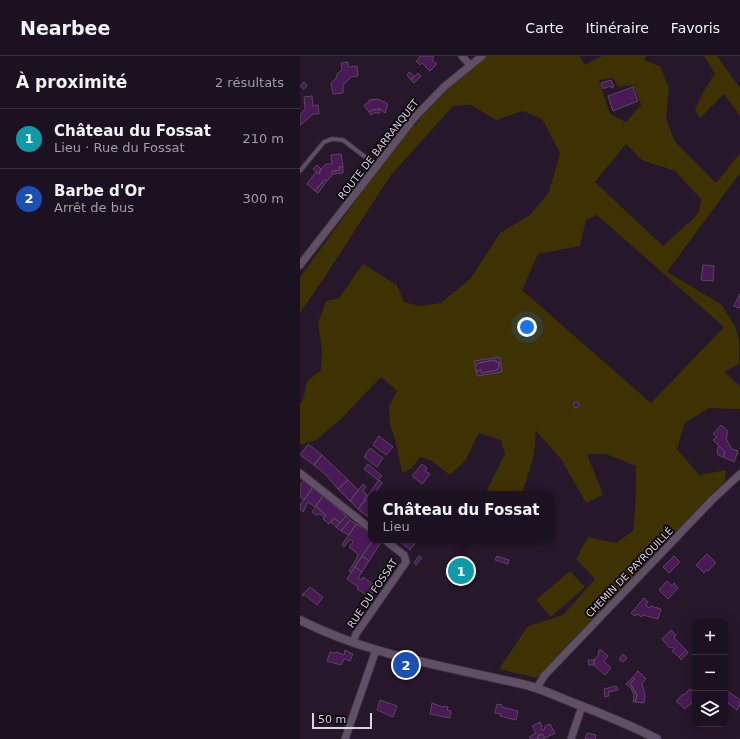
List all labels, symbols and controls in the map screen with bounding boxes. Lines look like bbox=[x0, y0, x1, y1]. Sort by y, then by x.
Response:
text: Nearbee bbox=[20, 17, 110, 39]
text: Carte bbox=[525, 20, 564, 36]
text: Itinéraire bbox=[586, 20, 649, 36]
text: Favoris bbox=[671, 20, 720, 36]
text: À proximité bbox=[16, 72, 127, 92]
text: 2 résultats bbox=[215, 75, 284, 90]
street label: ROUTE DE BARRANQUET bbox=[336, 96, 421, 202]
text: Château du Fossat bbox=[54, 122, 211, 140]
text: 1 bbox=[24, 131, 34, 146]
text: 210 m bbox=[242, 131, 284, 146]
text: Lieu · Rue du Fossat bbox=[54, 140, 185, 155]
text: Barbe d'Or bbox=[54, 182, 145, 200]
text: 2 bbox=[24, 191, 34, 206]
text: 300 m bbox=[242, 191, 284, 206]
text: Arrêt de bus bbox=[54, 200, 134, 215]
your location bbox=[517, 317, 537, 337]
popup bbox=[368, 491, 554, 543]
text: Château du Fossat bbox=[383, 501, 539, 519]
text: Lieu bbox=[383, 519, 410, 534]
street label: CHEMIN DE PAYROUILLÉ bbox=[583, 525, 675, 619]
street label: RUE DU FOSSAT bbox=[345, 556, 400, 630]
pin: 1 bbox=[448, 556, 474, 586]
map controls bbox=[692, 619, 728, 727]
button: + bbox=[692, 619, 728, 655]
pin: 2 bbox=[393, 650, 419, 680]
button: − bbox=[692, 655, 728, 691]
button: layers bbox=[692, 691, 728, 727]
scale bar bbox=[312, 711, 372, 730]
text: 50 m bbox=[318, 713, 346, 726]

